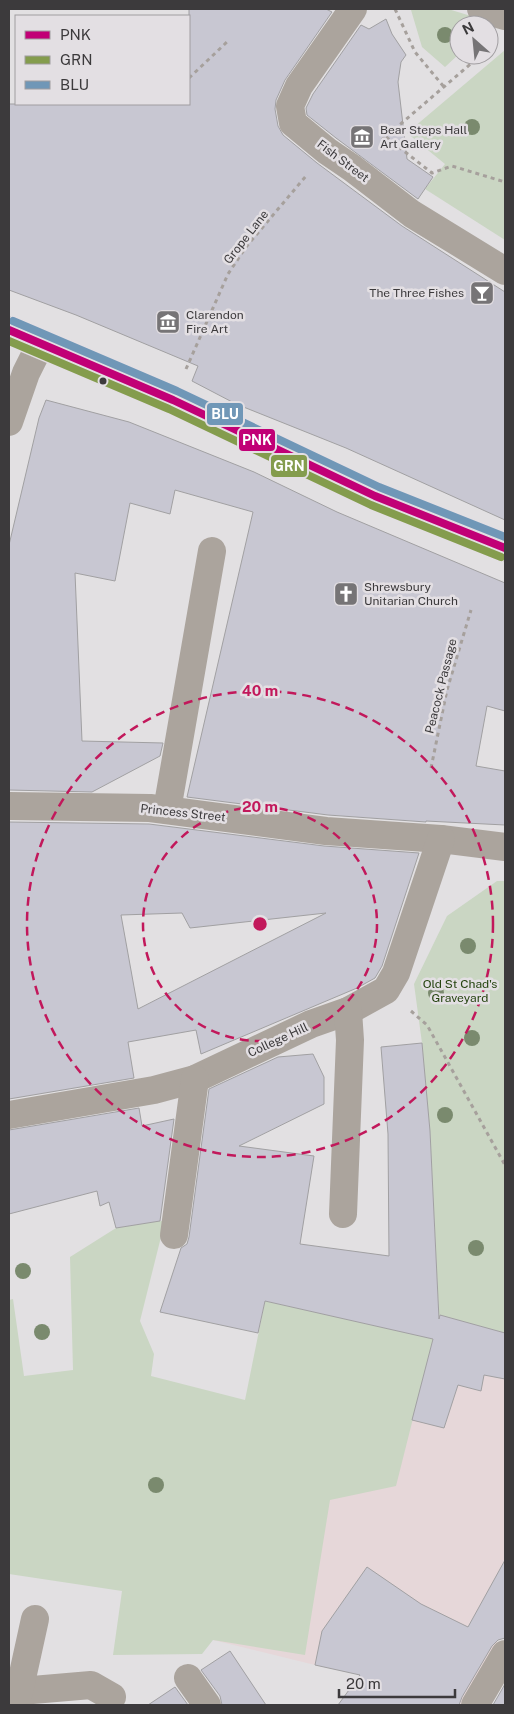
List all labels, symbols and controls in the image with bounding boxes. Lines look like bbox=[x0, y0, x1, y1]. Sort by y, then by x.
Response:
legend bbox=[15, 15, 190, 105]
north arrow bbox=[449, 15, 499, 65]
text: N bbox=[460, 19, 477, 38]
text: PNK bbox=[60, 26, 91, 43]
text: GRN bbox=[60, 51, 92, 68]
text: BLU bbox=[60, 76, 89, 93]
place label: Bear Steps Hall Art Gallery bbox=[380, 123, 467, 151]
museum icon: Bear Steps Hall Art Gallery bbox=[349, 124, 375, 150]
street label: Fish Street bbox=[314, 137, 372, 185]
street label: Grope Lane bbox=[221, 207, 271, 267]
bar icon: The Three Fishes bbox=[469, 280, 495, 306]
place label: The Three Fishes bbox=[369, 286, 464, 300]
place label: Clarendon Fire Art bbox=[186, 308, 244, 336]
museum icon: Clarendon Fire Art bbox=[155, 309, 181, 335]
unlabelled marker bbox=[98, 376, 108, 386]
line badge: BLU bbox=[206, 402, 244, 426]
text: BLU bbox=[211, 406, 239, 422]
line badge: PNK bbox=[238, 428, 276, 452]
text: PNK bbox=[242, 432, 272, 448]
line badge: GRN bbox=[270, 454, 308, 478]
text: GRN bbox=[273, 458, 305, 474]
place label: Shrewsbury Unitarian Church bbox=[364, 580, 458, 608]
church icon: Shrewsbury Unitarian Church bbox=[333, 581, 359, 607]
street label: Peacock Passage bbox=[422, 637, 460, 735]
text: 40 m bbox=[242, 682, 278, 699]
text: 20 m bbox=[242, 798, 278, 815]
street label: Princess Street bbox=[140, 802, 227, 824]
centre of rings bbox=[251, 915, 269, 933]
park label: Old St Chad's Graveyard bbox=[423, 977, 497, 1005]
street label: College Hill bbox=[246, 1020, 311, 1060]
scale bar bbox=[339, 1666, 455, 1698]
text: 20 m bbox=[346, 1675, 381, 1692]

